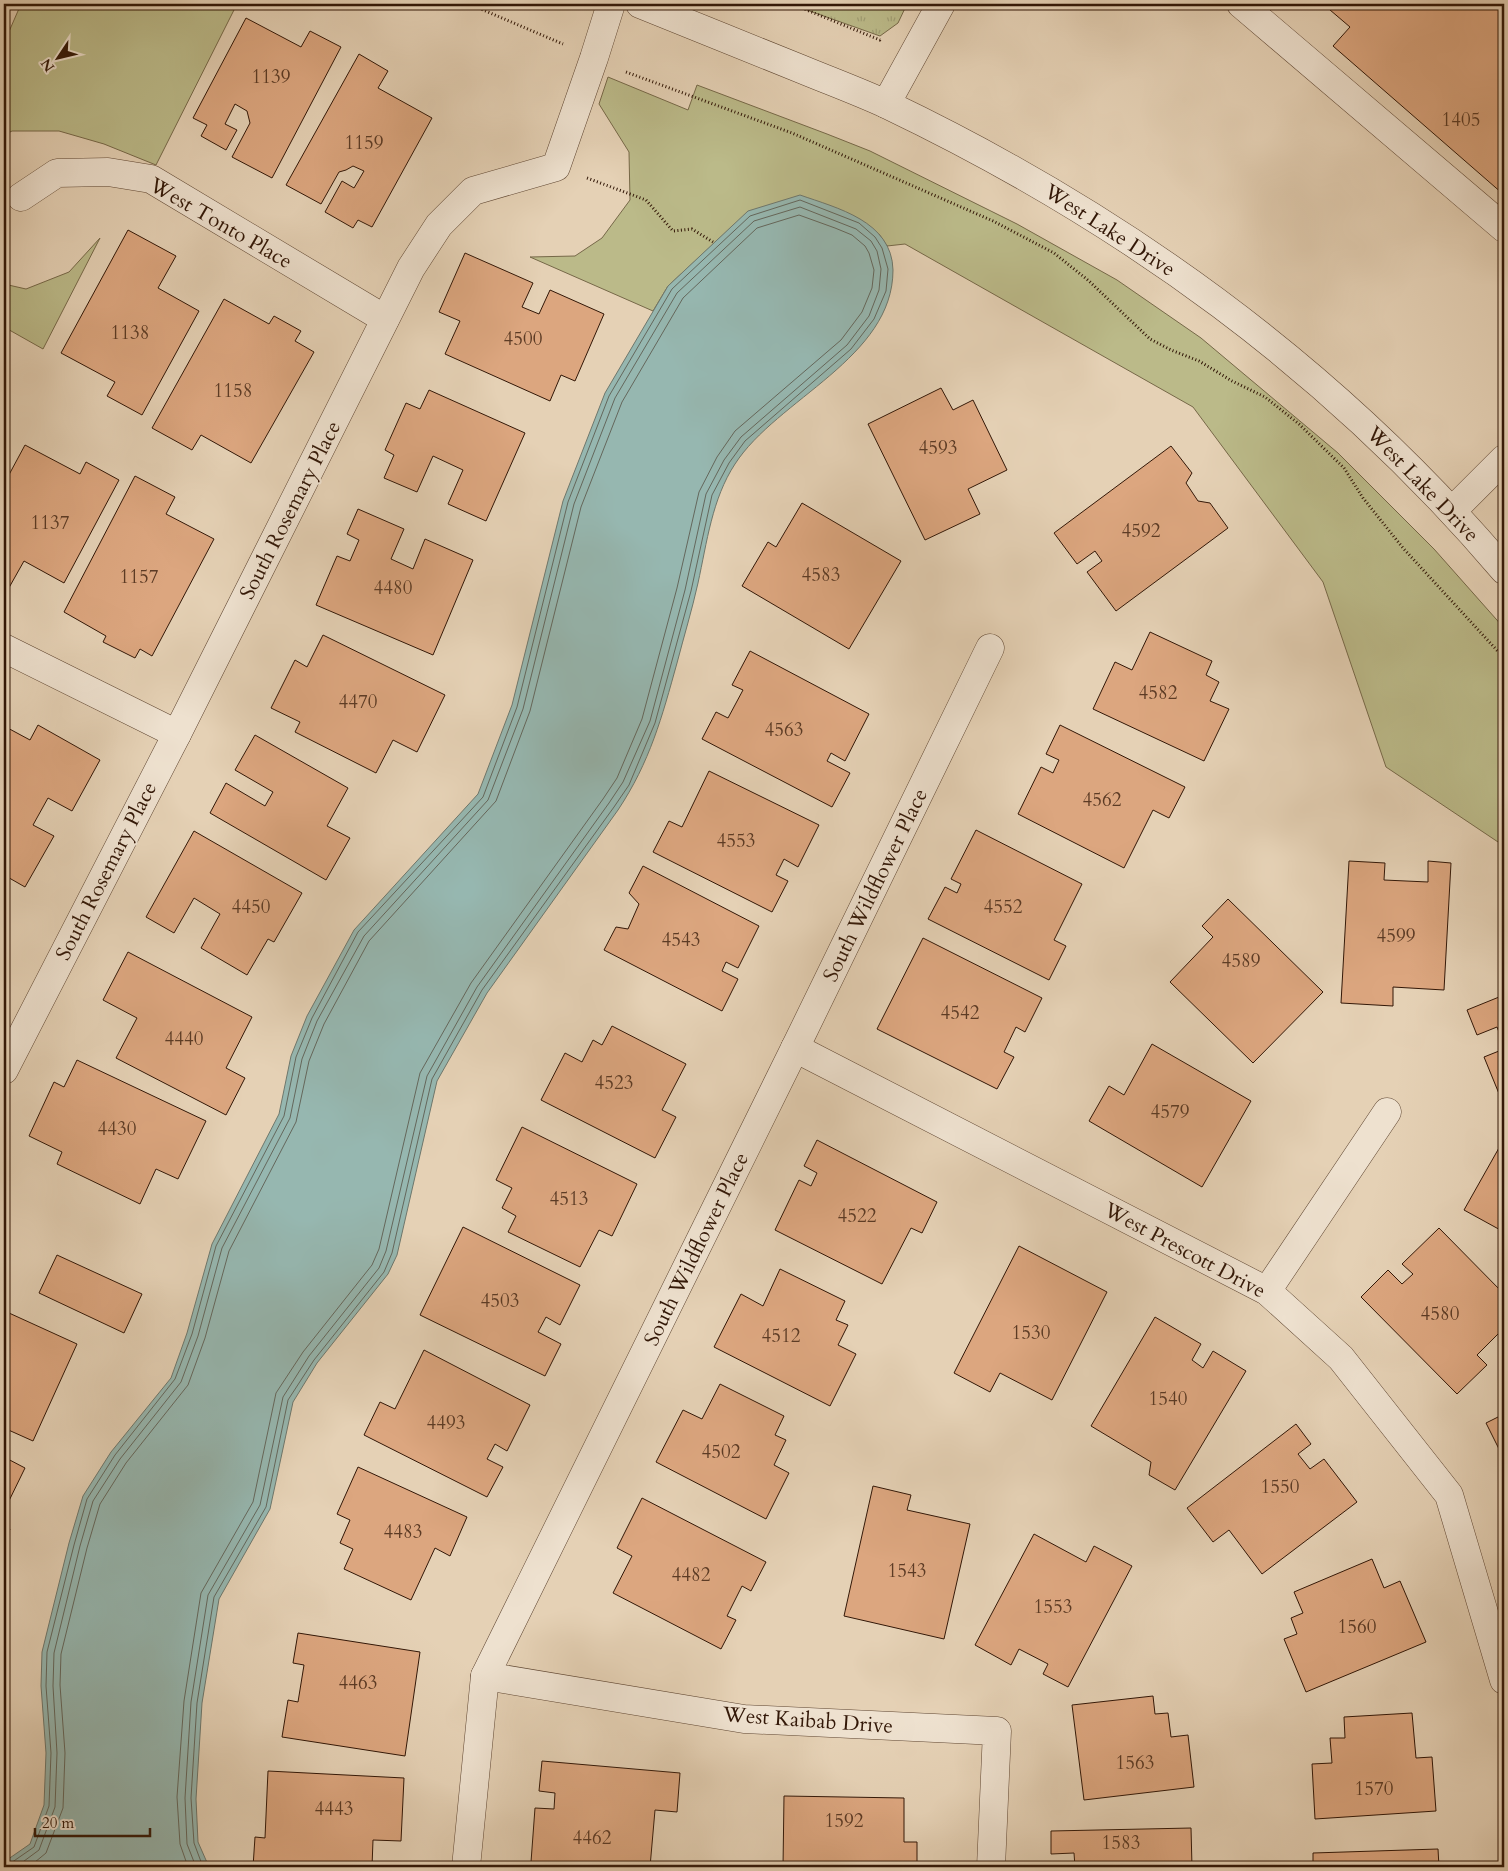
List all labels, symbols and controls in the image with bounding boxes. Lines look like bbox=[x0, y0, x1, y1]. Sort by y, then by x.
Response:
north arrow bbox=[32, 32, 82, 82]
text: N bbox=[36, 55, 59, 76]
house number: 1139 bbox=[252, 64, 291, 90]
house number: 1405 bbox=[1442, 107, 1480, 133]
house number: 1159 bbox=[345, 130, 384, 156]
street label: West Tonto Place bbox=[143, 170, 297, 276]
street label: West Lake Drive bbox=[1038, 177, 1181, 284]
house number: 1138 bbox=[111, 320, 149, 346]
house number: 4500 bbox=[504, 326, 543, 352]
house number: 1158 bbox=[214, 378, 252, 404]
street label: South Rosemary Place bbox=[233, 416, 348, 605]
street label: West Lake Drive bbox=[1359, 419, 1486, 549]
house number: 4593 bbox=[919, 435, 957, 461]
house number: 1137 bbox=[31, 510, 70, 536]
house number: 4592 bbox=[1122, 518, 1161, 544]
house number: 4583 bbox=[802, 562, 840, 588]
house number: 1157 bbox=[120, 564, 159, 590]
house number: 4480 bbox=[374, 575, 413, 601]
house number: 4582 bbox=[1139, 680, 1178, 706]
house number: 4470 bbox=[339, 689, 378, 715]
house number: 4563 bbox=[765, 717, 803, 743]
street label: South Rosemary Place bbox=[49, 777, 164, 966]
street label: South Wildflower Place bbox=[816, 784, 935, 987]
house number: 4562 bbox=[1083, 787, 1122, 813]
house number: 4553 bbox=[717, 828, 755, 854]
house number: 4450 bbox=[232, 894, 271, 920]
house number: 4552 bbox=[984, 894, 1023, 920]
house number: 4599 bbox=[1377, 923, 1416, 949]
house number: 4543 bbox=[662, 927, 700, 953]
house number: 4589 bbox=[1222, 948, 1261, 974]
house number: 4542 bbox=[941, 1000, 980, 1026]
house number: 4440 bbox=[165, 1026, 204, 1052]
house number: 4523 bbox=[595, 1070, 633, 1096]
house number: 4579 bbox=[1151, 1099, 1190, 1125]
house number: 4430 bbox=[98, 1116, 137, 1142]
street label: South Wildflower Place bbox=[637, 1148, 756, 1351]
house number: 4513 bbox=[550, 1186, 588, 1212]
street label: West Prescott Drive bbox=[1098, 1195, 1271, 1305]
house number: 4522 bbox=[838, 1203, 877, 1229]
house number: 4503 bbox=[481, 1288, 519, 1314]
house number: 4580 bbox=[1421, 1301, 1460, 1327]
house number: 1530 bbox=[1012, 1320, 1051, 1346]
house number: 4512 bbox=[762, 1323, 801, 1349]
house number: 1540 bbox=[1149, 1386, 1188, 1412]
house number: 4493 bbox=[427, 1410, 465, 1436]
house number: 4502 bbox=[702, 1439, 741, 1465]
house number: 1550 bbox=[1261, 1474, 1300, 1500]
house number: 4483 bbox=[384, 1519, 422, 1545]
house number: 1543 bbox=[888, 1558, 926, 1584]
house number: 4482 bbox=[672, 1562, 711, 1588]
house number: 1553 bbox=[1034, 1594, 1072, 1620]
house number: 1560 bbox=[1338, 1614, 1377, 1640]
house number: 4463 bbox=[339, 1670, 377, 1696]
street label: West Kaibab Drive bbox=[721, 1700, 894, 1741]
house number: 1563 bbox=[1116, 1750, 1154, 1776]
house number: 1570 bbox=[1355, 1776, 1394, 1802]
house number: 4443 bbox=[315, 1796, 353, 1822]
scale bar bbox=[35, 1806, 150, 1838]
house number: 1592 bbox=[825, 1808, 864, 1834]
text: 20 m bbox=[42, 1813, 74, 1833]
house number: 4462 bbox=[573, 1825, 612, 1851]
house number: 1583 bbox=[1102, 1830, 1140, 1856]

